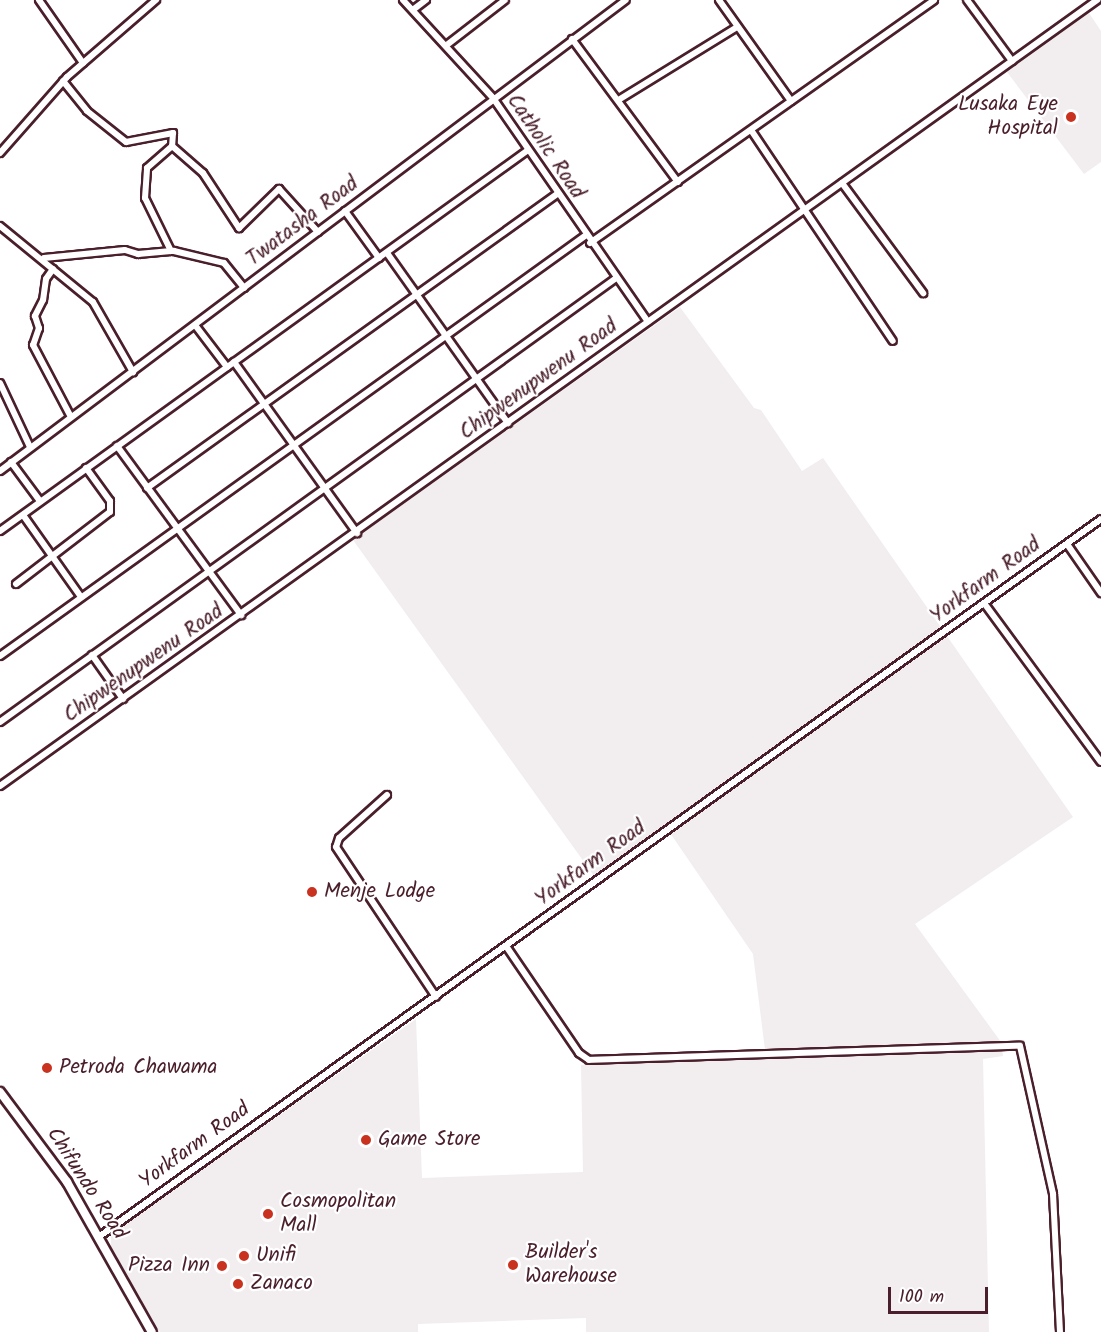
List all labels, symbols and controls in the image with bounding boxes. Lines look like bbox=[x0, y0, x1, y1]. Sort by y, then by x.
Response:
street label: Catholic Road bbox=[501, 90, 589, 204]
place label: Lusaka Eye Hospital bbox=[958, 92, 1058, 142]
marker: Lusaka Eye Hospital bbox=[1062, 108, 1080, 126]
street label: Twatasha Road bbox=[242, 172, 364, 272]
street label: Chipwenupwenu Road bbox=[455, 314, 623, 446]
street label: Yorkfarm Road bbox=[926, 533, 1046, 629]
street label: Chipwenupwenu Road bbox=[59, 599, 229, 729]
street label: Yorkfarm Road bbox=[531, 816, 651, 912]
place label: Menje Lodge bbox=[324, 879, 435, 905]
marker: Menje Lodge bbox=[305, 885, 319, 899]
place label: Petroda Chawama bbox=[59, 1055, 217, 1081]
marker: Petroda Chawama bbox=[40, 1061, 54, 1075]
street label: Yorkfarm Road bbox=[135, 1098, 255, 1194]
street label: Chifundo Road bbox=[40, 1123, 132, 1245]
place label: Game Store bbox=[378, 1127, 480, 1153]
marker: Game Store bbox=[359, 1133, 373, 1147]
place label: Cosmopolitan Mall bbox=[280, 1189, 396, 1239]
marker: Cosmopolitan Mall bbox=[261, 1207, 275, 1221]
place label: Builder's Warehouse bbox=[525, 1240, 617, 1290]
place label: Unifi bbox=[256, 1243, 296, 1269]
marker: Unifi bbox=[237, 1249, 251, 1263]
place label: Pizza Inn bbox=[128, 1253, 210, 1279]
marker: Builder's Warehouse bbox=[506, 1258, 520, 1272]
marker: Pizza Inn bbox=[215, 1259, 229, 1273]
place label: Zanaco bbox=[250, 1271, 313, 1297]
scale bar bbox=[891, 1275, 992, 1313]
marker: Zanaco bbox=[231, 1277, 245, 1291]
text: 100 m bbox=[899, 1283, 944, 1312]

